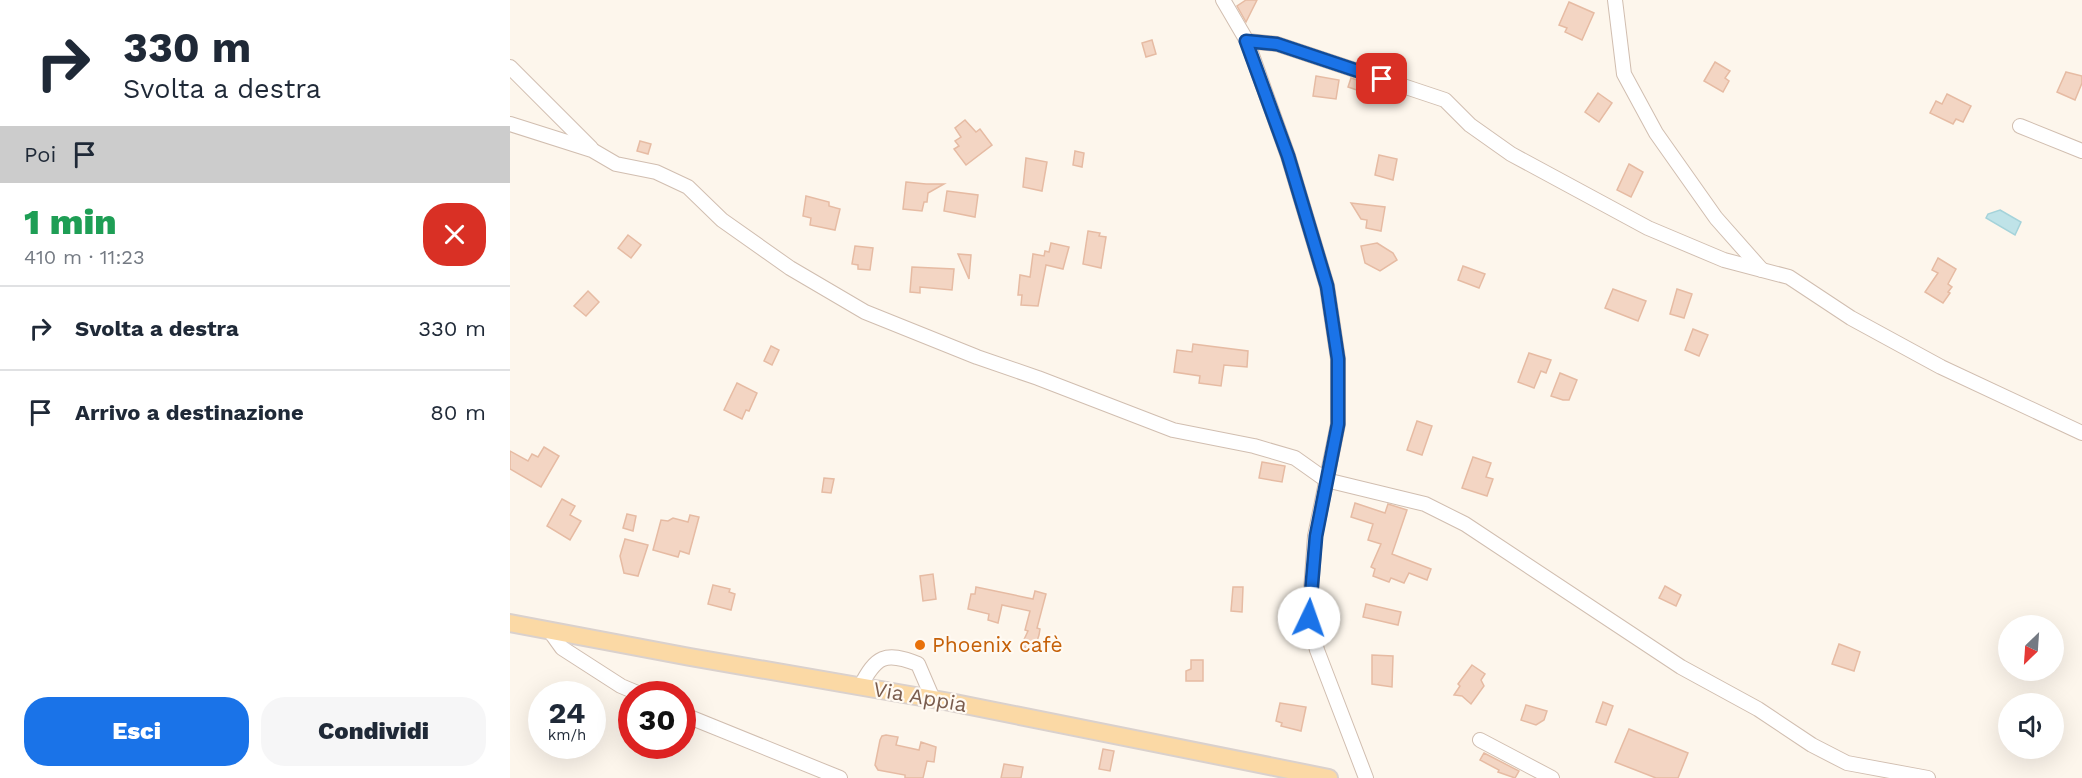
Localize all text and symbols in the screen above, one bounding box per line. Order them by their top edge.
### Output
text: 330 m [123,23,251,72]
icon: right [24,24,102,102]
pin [1356,53,1407,104]
icon: arrive [1365,62,1398,95]
text: Svolta a destra [123,73,321,105]
icon: arrive [68,138,101,171]
text: Poi [24,142,56,167]
text: 1 min [24,201,117,243]
button: close [423,203,486,266]
text: 410 m · 11:23 [24,245,145,269]
icon: right [24,312,57,345]
text: Svolta a destra [75,316,239,341]
text: 330 m [418,316,486,341]
icon: arrive [24,396,57,429]
text: Arrivo a destinazione [75,400,304,425]
text: 80 m [430,400,486,425]
position arrow [1277,586,1341,650]
north arrow [1998,615,2064,681]
map controls [1998,615,2064,759]
place label: Phoenix cafè [932,632,1063,657]
marker: Phoenix cafè [913,638,927,652]
street label: Via Appia [871,676,969,717]
speed limit sign: 30 [618,681,696,759]
button: sound [1998,693,2064,759]
text: 24 [549,695,585,730]
button: Esci [24,697,249,766]
button: Condividi [261,697,486,766]
text: km/h [548,726,586,744]

